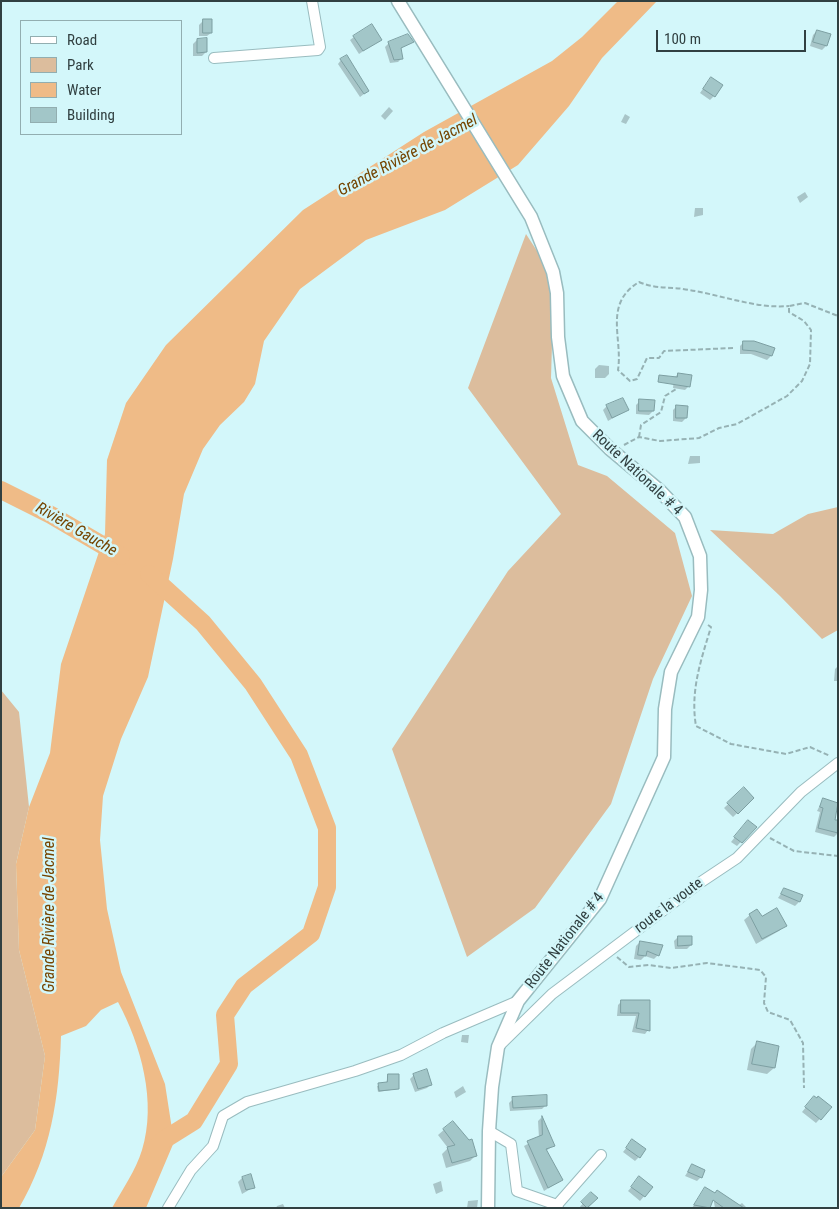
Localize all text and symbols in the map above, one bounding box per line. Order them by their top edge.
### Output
legend [20,20,182,135]
scale bar [659,20,809,52]
text: 100 m [664,30,701,48]
text: Road [67,31,97,49]
text: Park [67,56,94,74]
text: Water [67,81,101,99]
text: Building [67,106,115,124]
water label: Grande Rivière de Jacmel [335,111,481,201]
street label: Route Nationale # 4 [588,427,686,519]
water label: Rivière Gauche [32,499,120,561]
water label: Grande Rivière de Jacmel [40,837,60,993]
street label: route la voute [631,875,707,937]
street label: Route Nationale # 4 [522,889,608,993]

